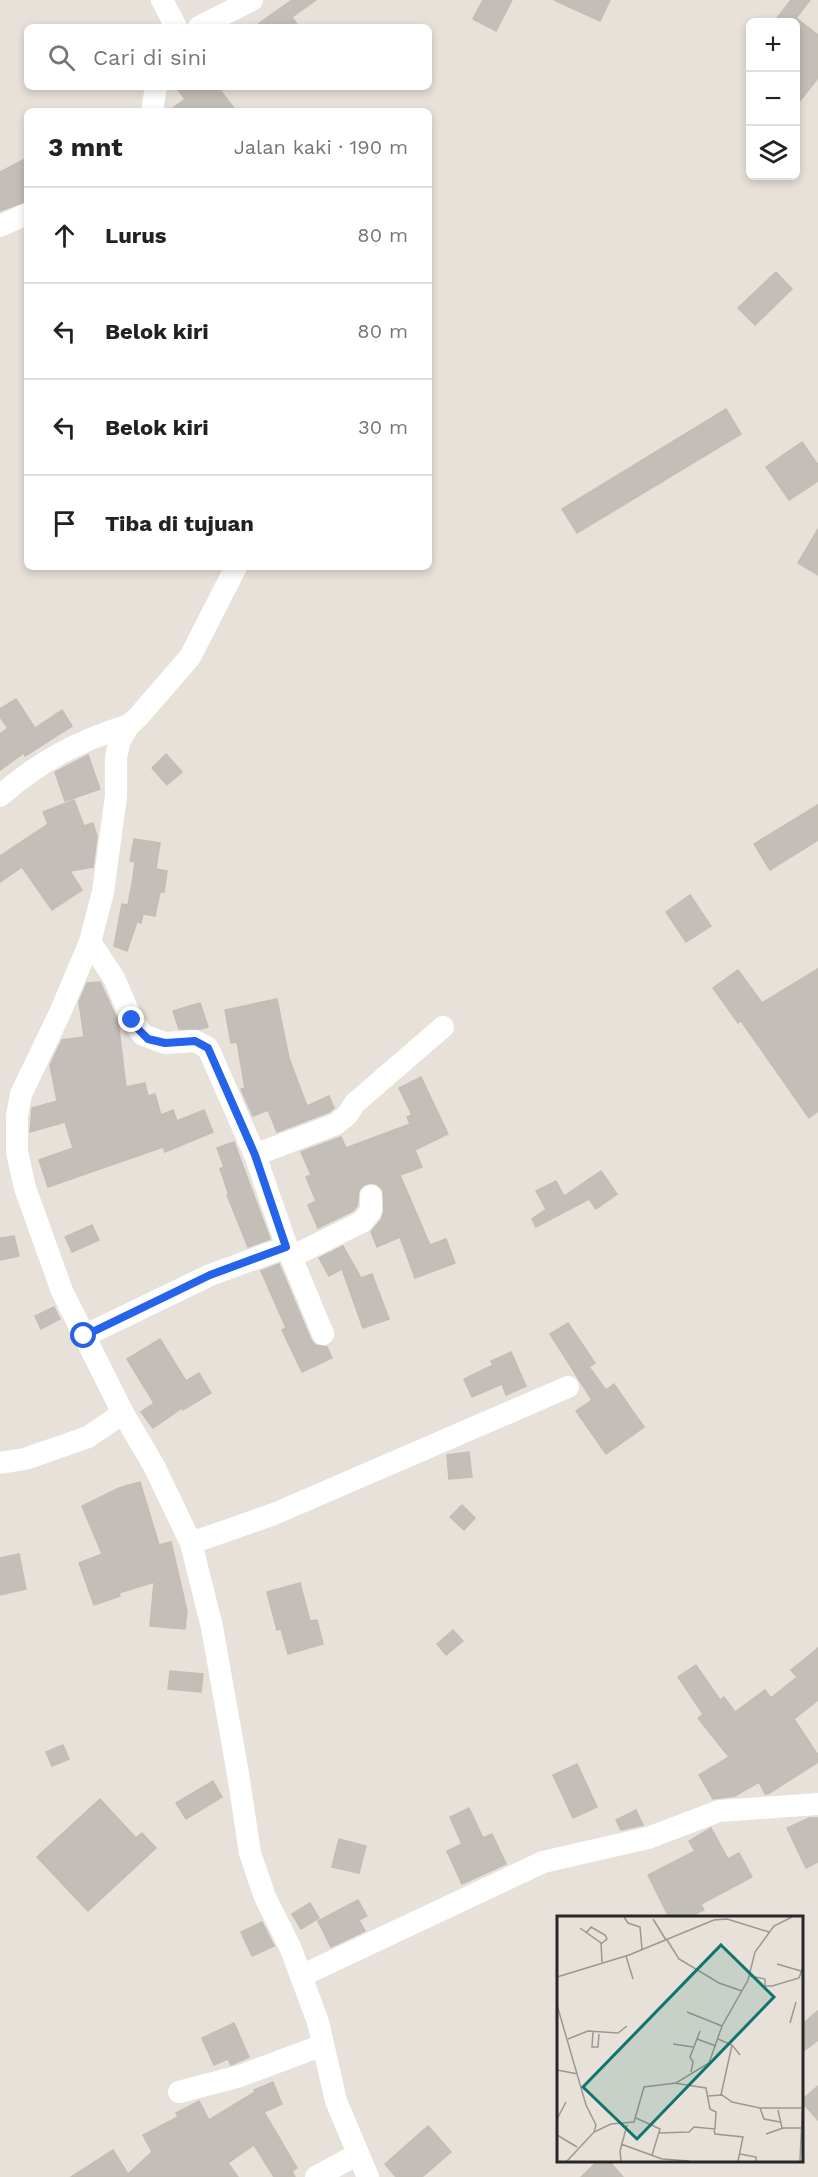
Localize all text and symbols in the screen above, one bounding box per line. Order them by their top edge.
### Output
map controls [746,18,800,180]
button: + [746,18,800,72]
search box [24,24,432,90]
icon: search [45,41,78,74]
text: Cari di sini [93,45,207,70]
button: − [746,72,800,126]
button: layers [746,126,800,180]
text: 3 mnt [48,132,123,162]
text: Jalan kaki · 190 m [234,135,408,159]
icon: ahead [48,219,81,252]
text: Lurus [105,223,167,248]
text: 80 m [357,223,408,247]
icon: left [48,315,81,348]
text: Belok kiri [105,319,209,344]
text: 80 m [357,319,408,343]
icon: left [48,411,81,444]
text: Belok kiri [105,415,209,440]
text: 30 m [358,415,408,439]
icon: arrive [48,507,81,540]
text: Tiba di tujuan [105,511,254,536]
route end [118,1006,144,1032]
route start [70,1322,96,1348]
inset map [557,1916,803,2162]

